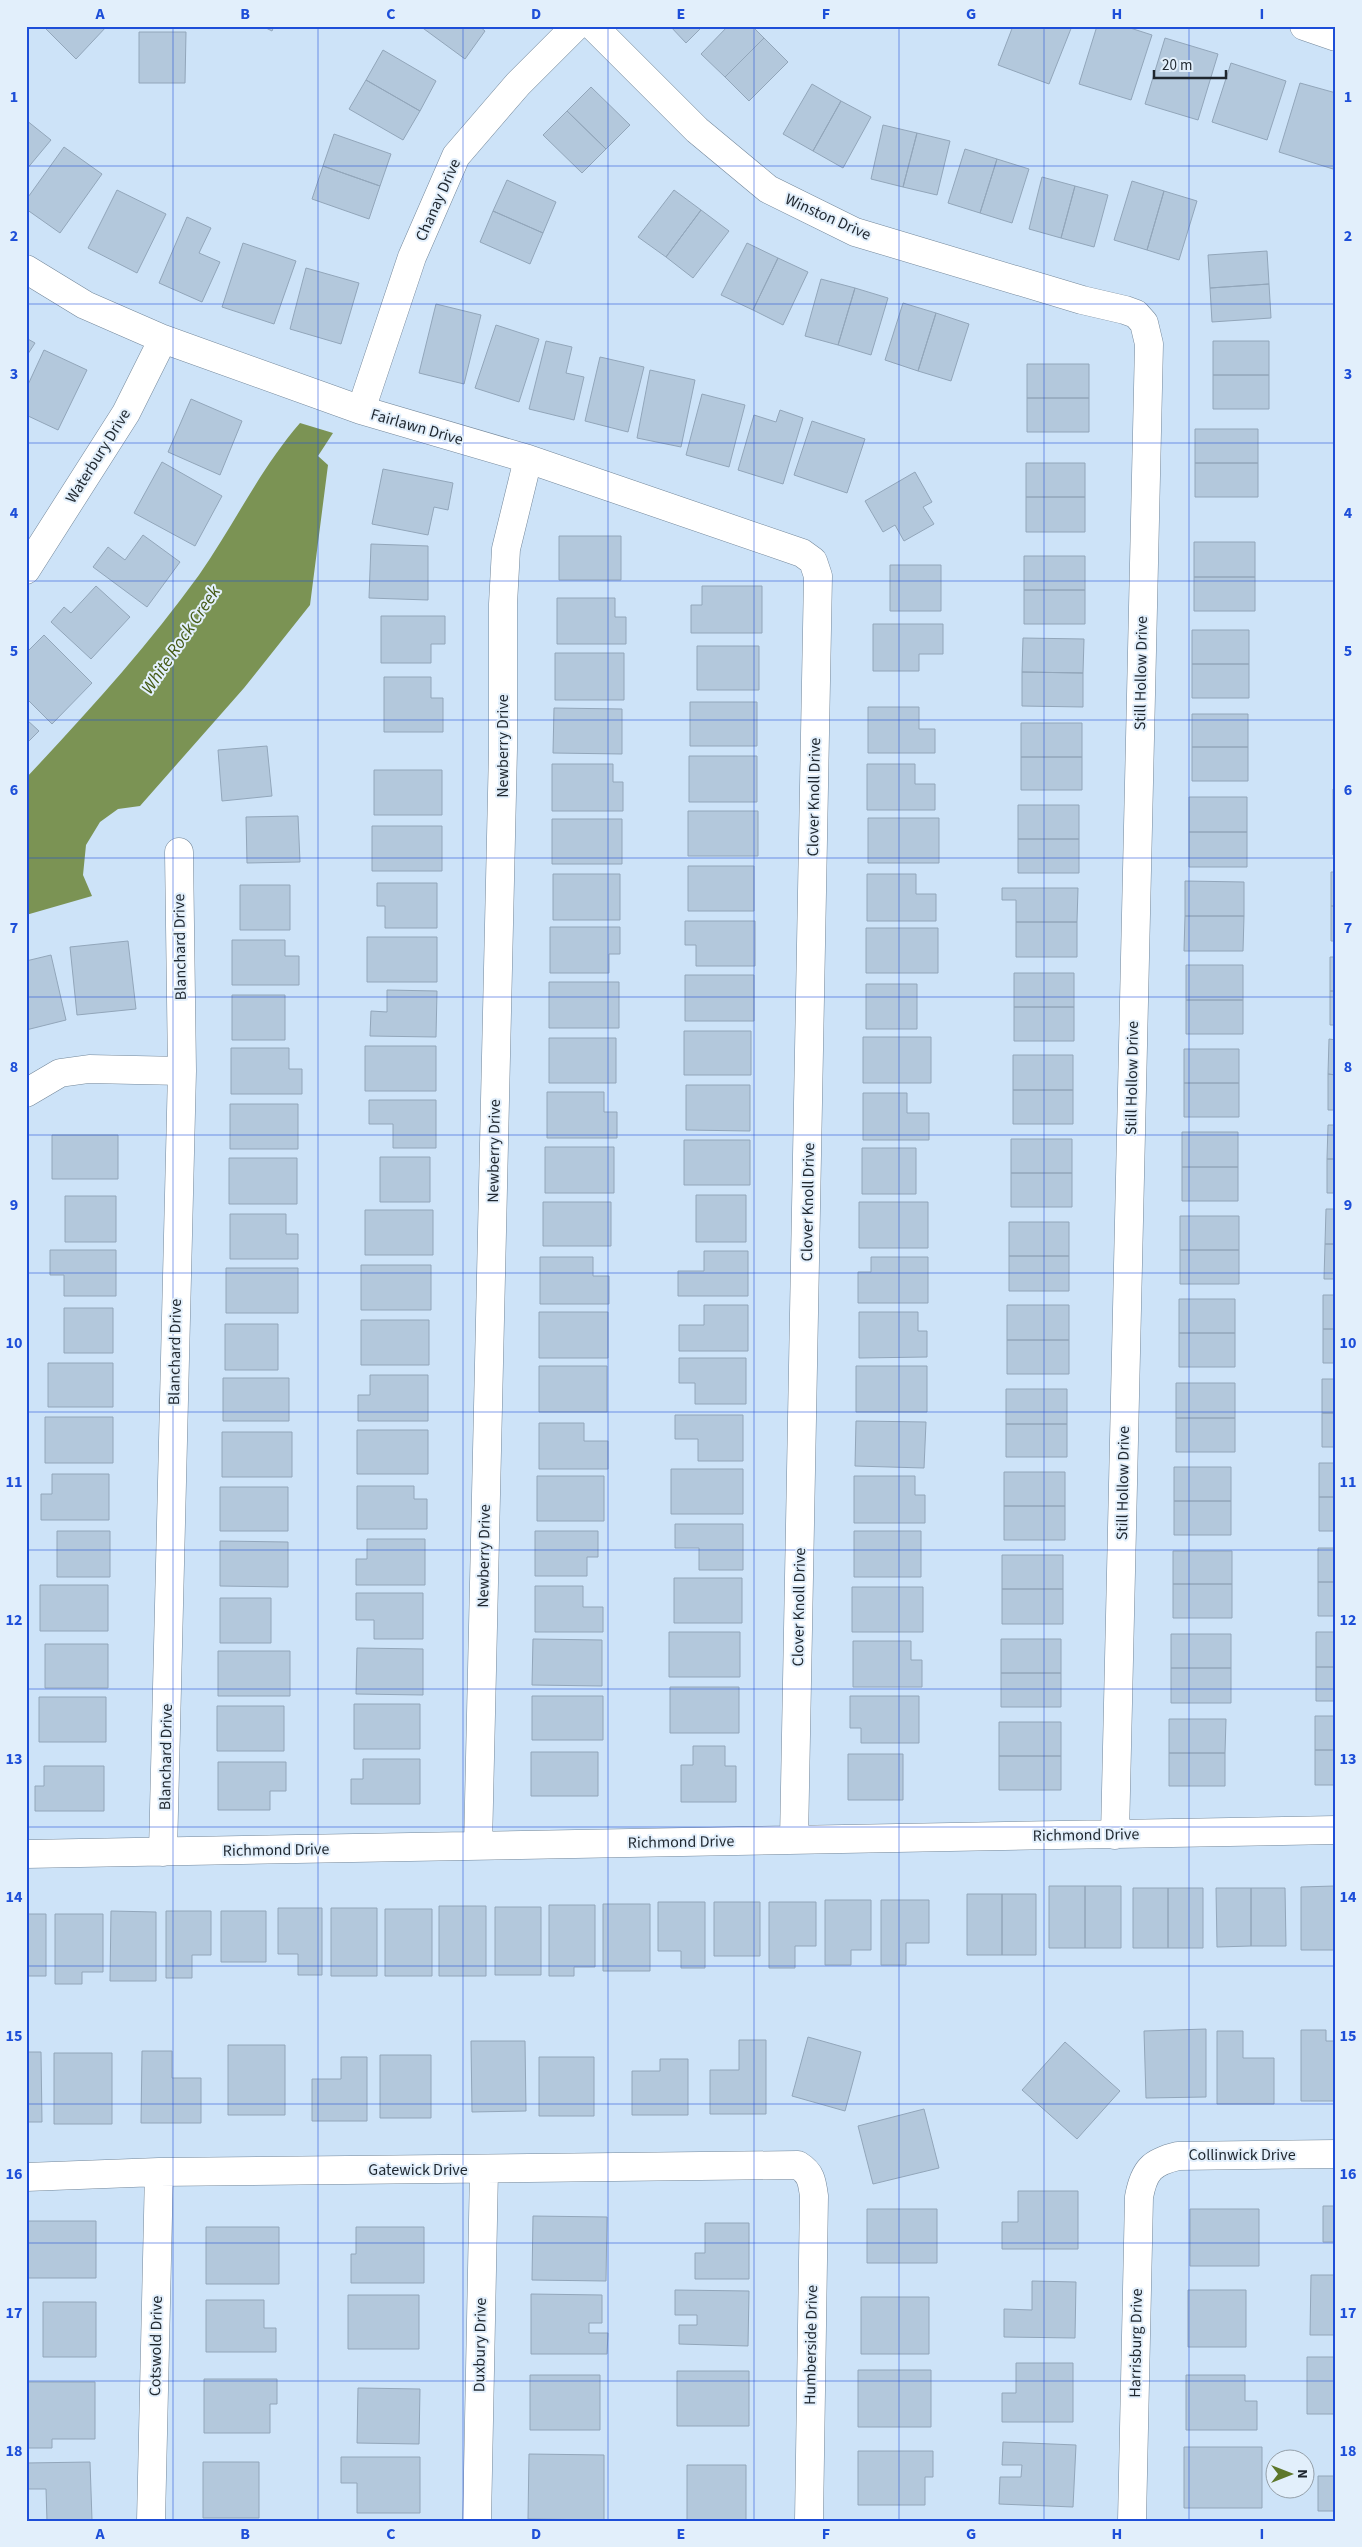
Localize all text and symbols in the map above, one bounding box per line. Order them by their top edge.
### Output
text: A [94,3,105,25]
text: B [240,3,250,25]
text: C [386,3,396,25]
text: D [531,3,541,25]
text: E [677,3,685,25]
text: F [822,3,830,25]
text: G [966,3,976,25]
text: H [1112,3,1122,25]
text: I [1260,3,1264,25]
scale bar [1154,48,1227,80]
text: 20 m [1162,55,1192,76]
text: 1 [10,86,18,108]
text: 1 [1344,86,1352,108]
street label: Chanay Drive [410,155,466,245]
street label: Winston Drive [781,188,875,246]
text: 2 [10,225,18,247]
text: 2 [1344,225,1352,247]
text: 3 [10,363,18,385]
text: 3 [1344,363,1352,385]
street label: Fairlawn Drive [368,403,466,451]
street label: Waterbury Drive [60,404,136,507]
text: 4 [10,502,19,524]
text: 4 [1344,502,1353,524]
water label: White Rock Creek [135,580,227,699]
street label: Still Hollow Drive [1129,616,1153,730]
text: 5 [10,640,18,662]
text: 5 [1344,640,1352,662]
street label: Newberry Drive [492,694,514,798]
street label: Clover Knoll Drive [802,737,826,857]
text: 6 [10,779,18,801]
text: 6 [1344,779,1352,801]
street label: Blanchard Drive [168,894,192,1000]
text: 7 [10,917,18,939]
text: 7 [1344,917,1352,939]
street label: Still Hollow Drive [1120,1021,1144,1135]
text: 8 [10,1056,18,1078]
text: 8 [1344,1056,1352,1078]
street label: Newberry Drive [482,1099,506,1203]
street label: Clover Knoll Drive [796,1142,820,1262]
text: 9 [10,1194,18,1216]
text: 9 [1344,1194,1352,1216]
street label: Blanchard Drive [163,1299,187,1405]
text: 10 [6,1332,22,1354]
text: 10 [1340,1332,1356,1354]
street label: Still Hollow Drive [1111,1426,1135,1540]
text: 11 [6,1471,22,1493]
text: 11 [1340,1471,1356,1493]
street label: Newberry Drive [472,1504,496,1608]
street label: Clover Knoll Drive [787,1547,811,1667]
text: 12 [6,1609,22,1631]
text: 12 [1340,1609,1356,1631]
street label: Blanchard Drive [154,1704,178,1810]
text: 13 [6,1748,22,1770]
text: 13 [1340,1748,1356,1770]
street label: Richmond Drive [1033,1823,1139,1847]
street label: Richmond Drive [628,1830,734,1854]
street label: Richmond Drive [223,1838,329,1862]
text: 14 [6,1886,23,1908]
text: 14 [1340,1886,1357,1908]
text: 15 [6,2025,22,2047]
text: 15 [1340,2025,1356,2047]
street label: Collinwick Drive [1188,2144,1296,2166]
street label: Gatewick Drive [368,2159,468,2181]
text: 16 [6,2163,22,2185]
text: 16 [1340,2163,1356,2185]
street label: Humberside Drive [799,2285,823,2405]
street label: Harrisburg Drive [1124,2288,1148,2398]
street label: Cotswold Drive [144,2296,168,2396]
street label: Duxbury Drive [468,2297,492,2392]
text: 17 [6,2302,22,2324]
text: 17 [1340,2302,1356,2324]
text: 18 [6,2440,22,2462]
text: 18 [1340,2440,1356,2462]
north arrow [1264,2450,1314,2500]
text: N [1292,2469,1312,2479]
text: A [94,2523,105,2545]
text: B [240,2523,250,2545]
text: C [386,2523,396,2545]
text: D [531,2523,541,2545]
text: E [677,2523,685,2545]
text: F [822,2523,830,2545]
text: G [966,2523,976,2545]
text: H [1112,2523,1122,2545]
text: I [1260,2523,1264,2545]

